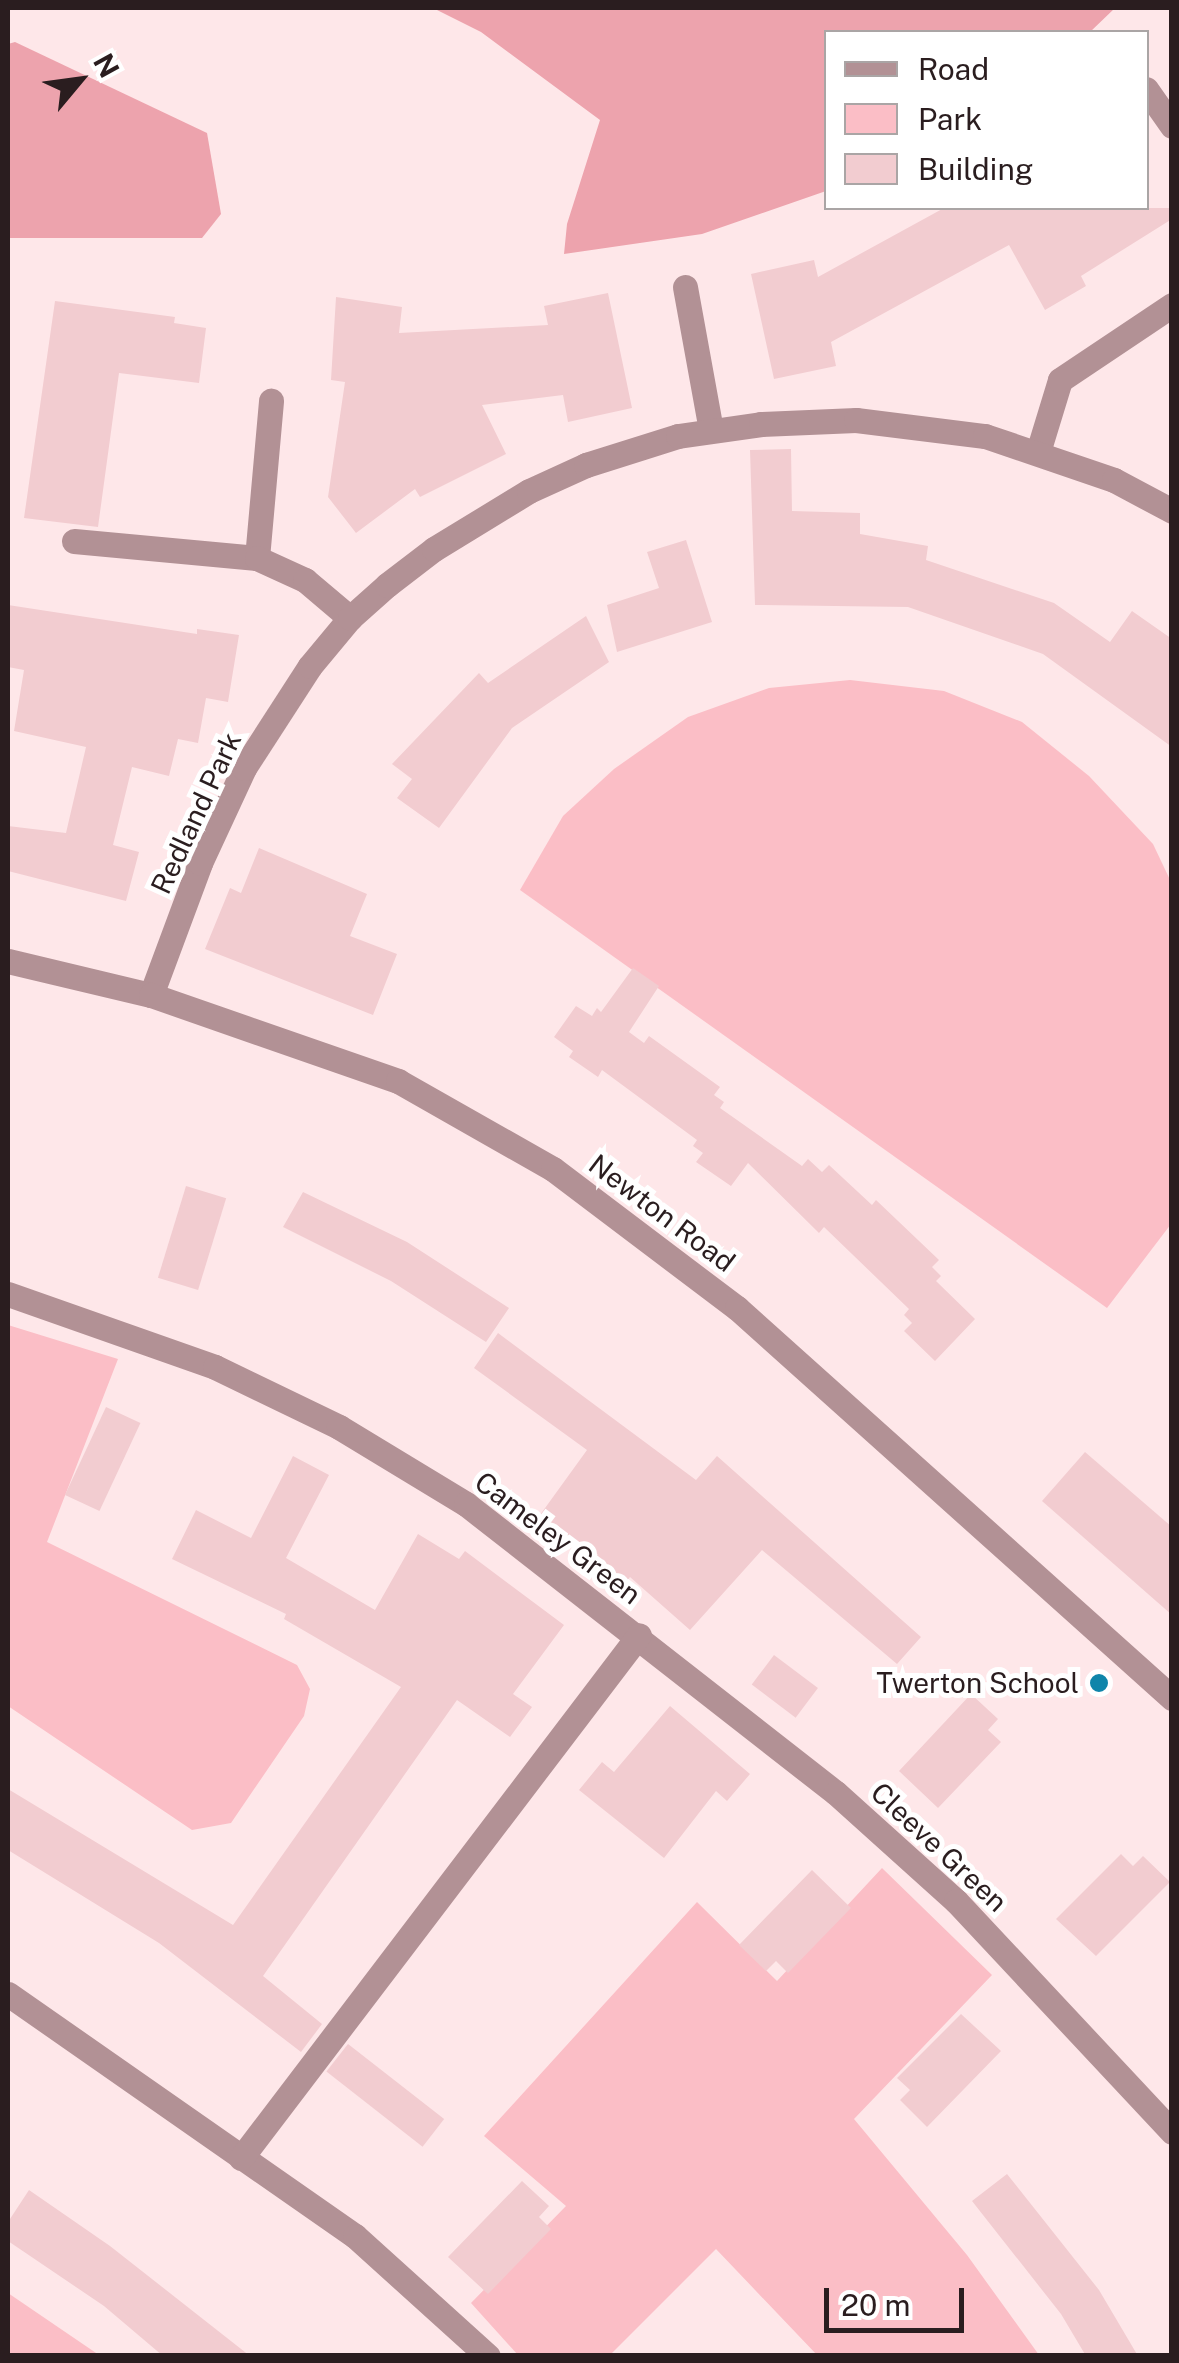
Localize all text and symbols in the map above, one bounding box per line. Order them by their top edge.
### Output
north arrow [30,30,130,130]
legend [824,30,1149,210]
text: N [87,48,126,83]
text: Road [918,51,989,87]
text: Park [918,101,982,137]
text: Building [918,151,1033,187]
street label: Redland Park [144,727,248,899]
street label: Newton Road [582,1147,742,1279]
street label: Cameley Green [468,1465,648,1611]
place label: Twerton School [876,1666,1079,1700]
marker: Twerton School [1088,1672,1110,1694]
street label: Cleeve Green [864,1775,1014,1919]
scale bar [829,2268,969,2330]
text: 20 m [841,2287,910,2323]

